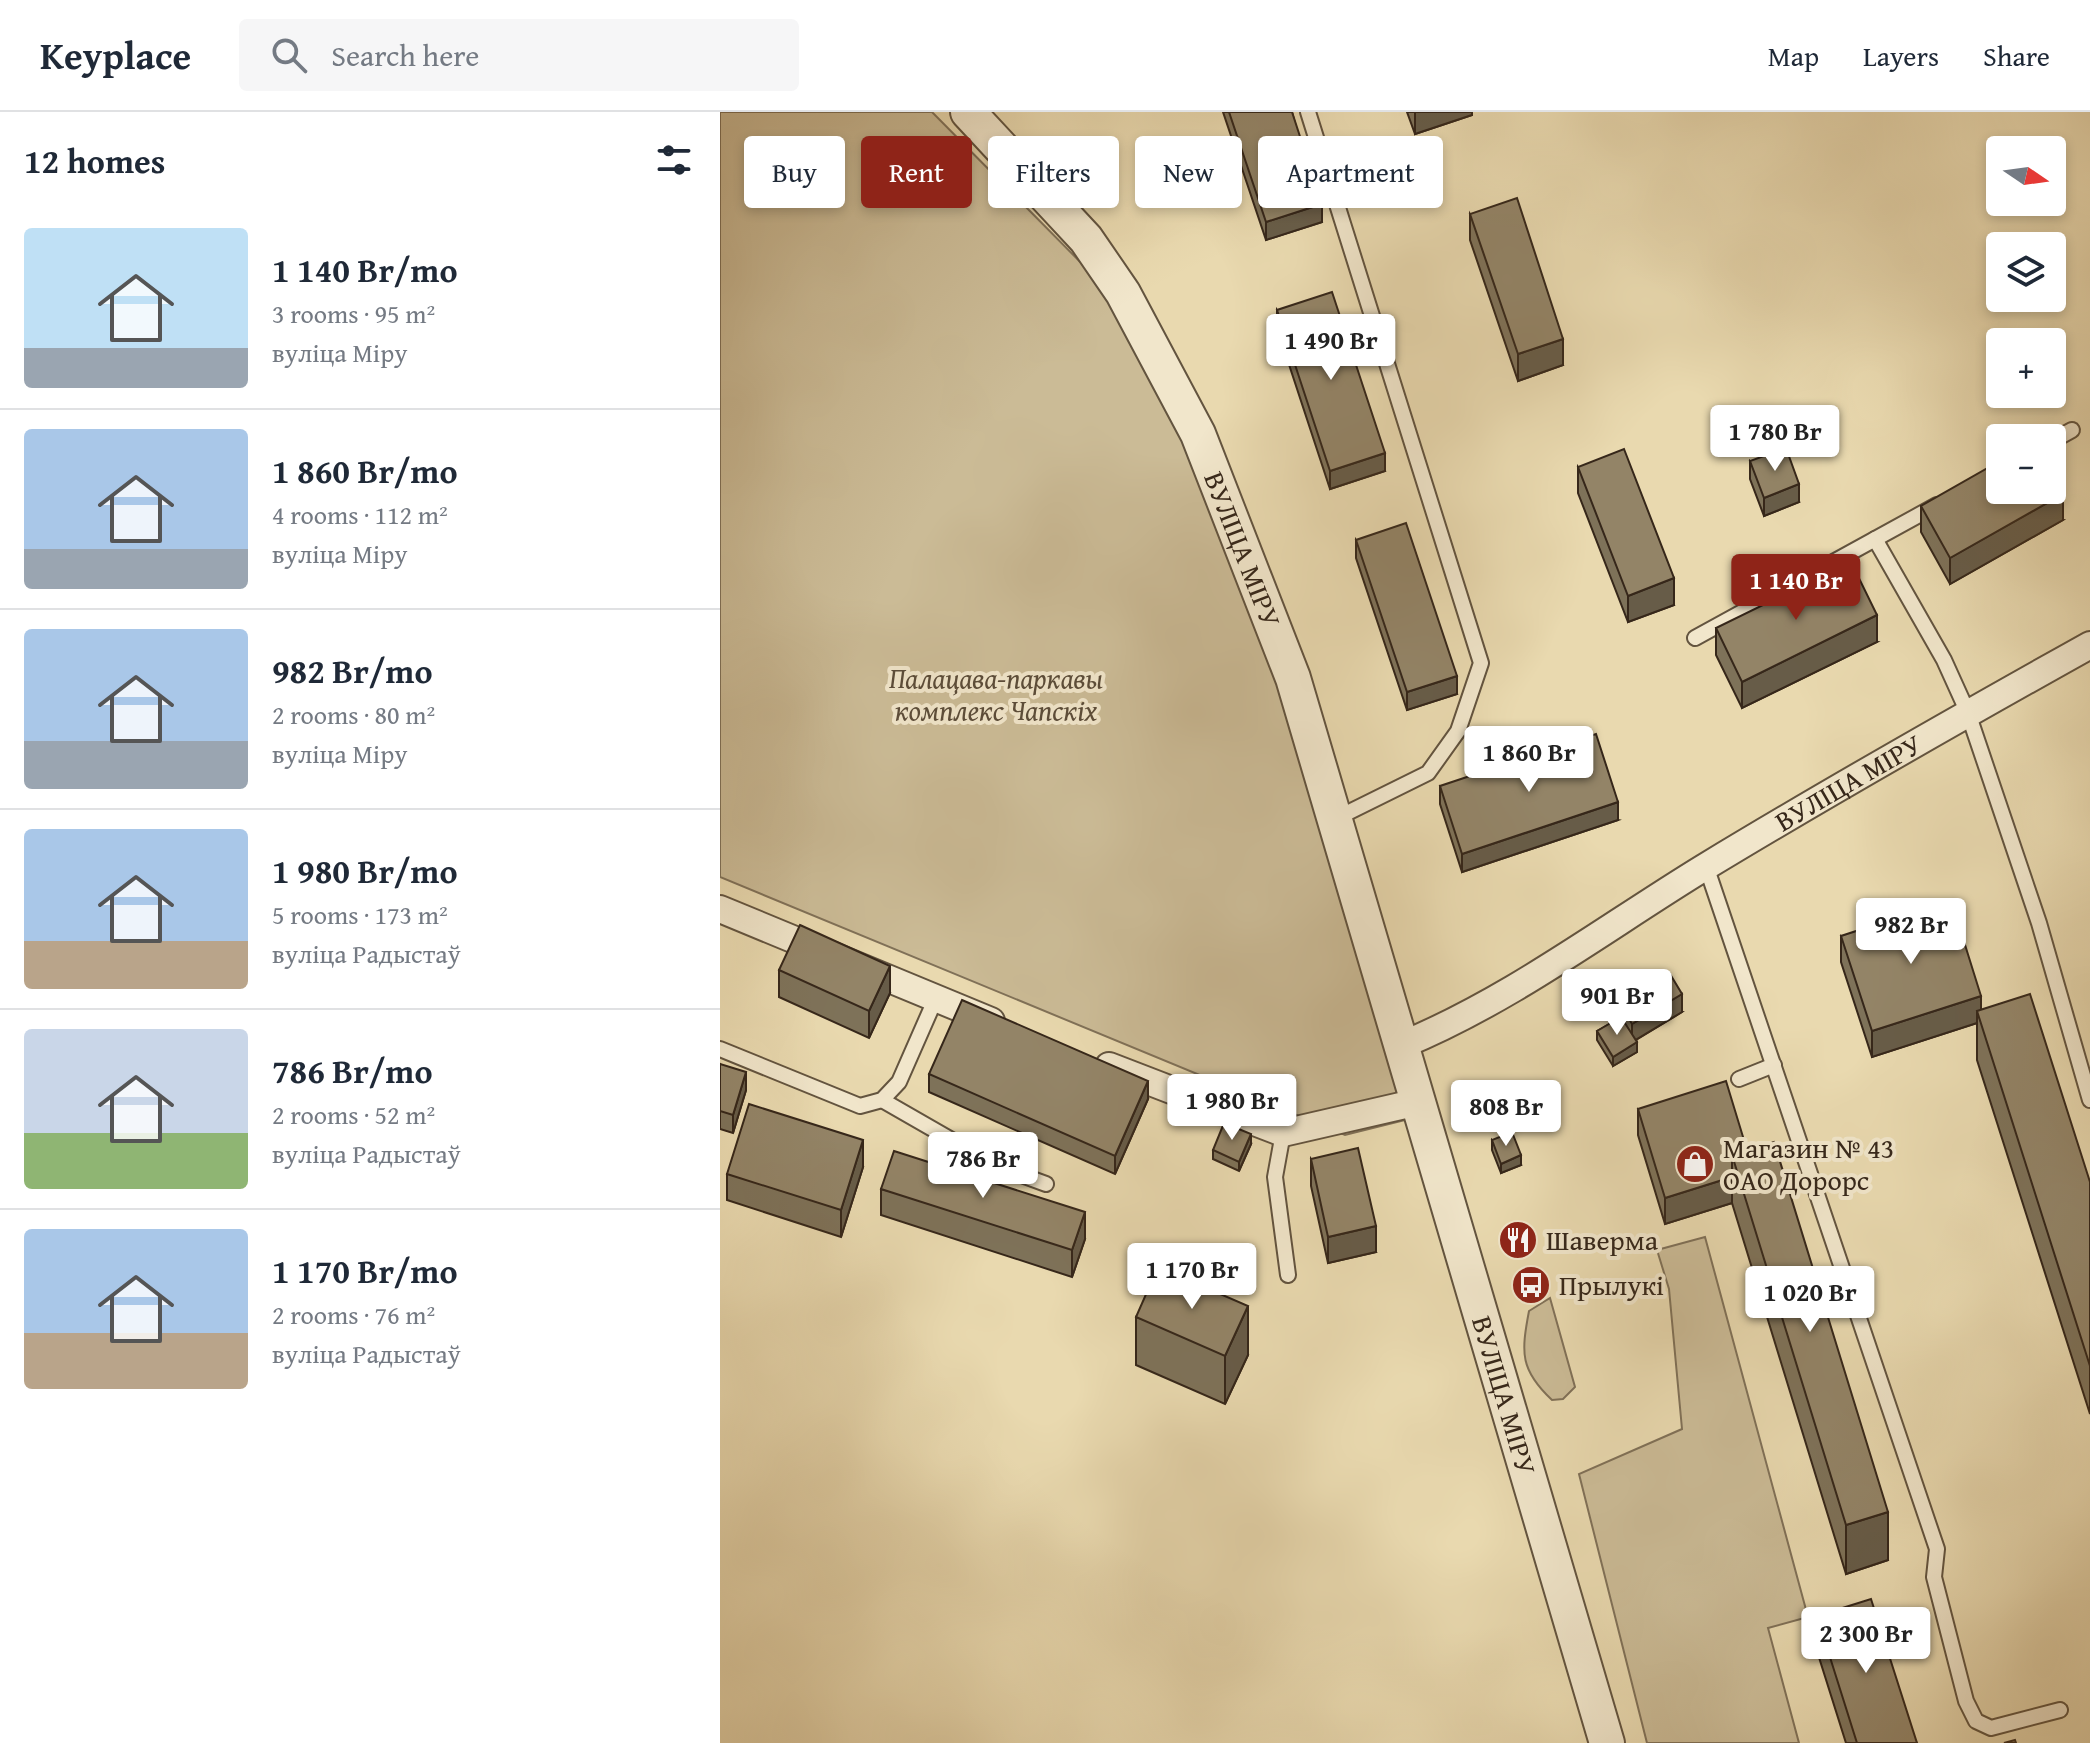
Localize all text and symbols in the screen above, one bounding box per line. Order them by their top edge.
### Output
search box [239,19,799,91]
text: Keyplace [40,27,191,83]
icon: search [267,33,311,77]
text: Search here [331,33,479,77]
text: Map [1768,35,1819,76]
text: Layers [1863,35,1939,76]
text: Share [1983,35,2050,76]
text: 12 homes [24,136,165,185]
chip: Buy [744,136,845,208]
chip: Rent [861,136,972,208]
chip: Filters [988,136,1119,208]
chip: New [1135,136,1242,208]
chip: Apartment [1258,136,1443,208]
north arrow [1986,136,2066,216]
map controls [1986,136,2066,504]
icon: filters [652,138,696,182]
button: layers [1986,232,2066,312]
text: 1 140 Br/mo [272,245,458,294]
icon: home [88,260,184,356]
text: 3 rooms · 95 m² [272,294,435,333]
pin: 1 490 Br [1248,314,1414,382]
text: 1 490 Br [1284,320,1378,359]
button: + [1986,328,2066,408]
text: вуліца Міру [272,333,407,372]
pin: 1 780 Br [1692,405,1858,473]
text: 1 780 Br [1728,411,1822,450]
button: − [1986,424,2066,504]
text: 1 860 Br/mo [272,446,458,495]
icon: home [88,461,184,557]
street label: ВУЛІЦА МІРУ [1195,465,1292,633]
text: 4 rooms · 112 m² [272,495,448,534]
text: вуліца Міру [272,534,407,573]
pin: 1 140 Br [1713,554,1879,622]
text: 1 140 Br [1749,560,1843,599]
text: 982 Br/mo [272,646,432,695]
park label: Палацава-паркавы комплекс Чапскіх [889,657,1103,730]
icon: home [88,661,184,757]
text: 2 rooms · 80 m² [272,695,435,734]
street label: ВУЛІЦА МІРУ [1767,723,1929,841]
pin: 1 860 Br [1446,726,1612,794]
text: 1 860 Br [1482,732,1576,771]
text: вуліца Міру [272,734,407,773]
text: 1 980 Br/mo [272,846,458,895]
icon: home [88,861,184,957]
text: 5 rooms · 173 m² [272,895,448,934]
pin: 982 Br [1846,898,1976,966]
text: 982 Br [1874,904,1948,943]
text: вуліца Радыстаў [272,934,461,973]
pin: 901 Br [1552,969,1682,1037]
text: 901 Br [1580,975,1654,1014]
text: 786 Br/mo [272,1046,432,1095]
icon: home [88,1061,184,1157]
pin: 1 980 Br [1149,1074,1315,1142]
text: 1 980 Br [1185,1080,1279,1119]
pin: 808 Br [1441,1080,1571,1148]
text: 808 Br [1469,1086,1543,1125]
text: 2 rooms · 52 m² [272,1095,435,1134]
place label: Магазин № 43 ОАО Дорорс [1723,1127,1894,1200]
pin: 786 Br [918,1132,1048,1200]
text: вуліца Радыстаў [272,1134,461,1173]
text: 786 Br [946,1138,1020,1177]
shop icon: Магазин № 43 ОАО Дорорс [1674,1143,1716,1185]
restaurant icon: Шаверма [1497,1219,1539,1261]
place label: Шаверма [1546,1219,1659,1260]
pin: 1 170 Br [1109,1243,1275,1311]
text: 1 170 Br/mo [272,1246,458,1295]
text: 1 170 Br [1145,1249,1239,1288]
icon: home [88,1261,184,1357]
bus stop icon: Прылукі [1510,1264,1552,1306]
place label: Прылукі [1559,1264,1664,1305]
pin: 1 020 Br [1727,1266,1893,1334]
text: 1 020 Br [1763,1272,1857,1311]
text: 2 rooms · 76 m² [272,1295,435,1334]
street label: ВУЛІЦА МІРУ [1462,1311,1548,1480]
text: вуліца Радыстаў [272,1334,461,1373]
pin: 2 300 Br [1783,1607,1949,1675]
text: 2 300 Br [1819,1613,1913,1652]

